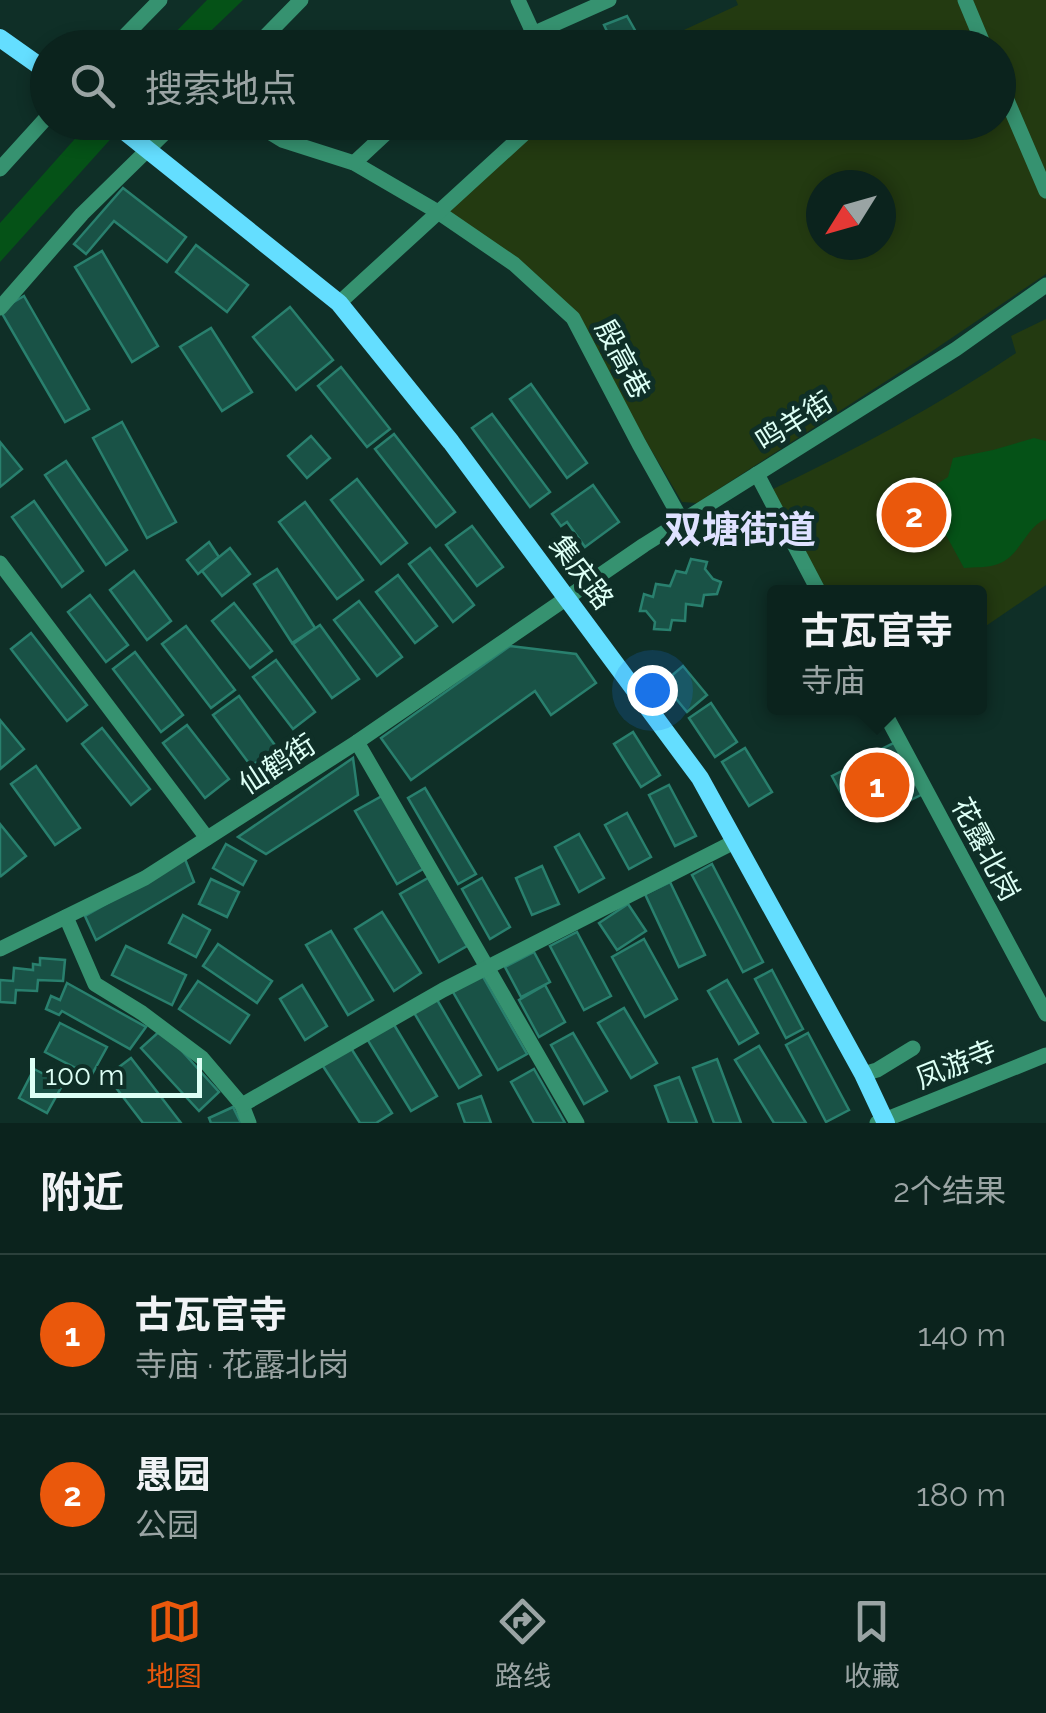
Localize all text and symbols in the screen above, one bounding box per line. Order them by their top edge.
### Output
search box [30,30,1016,140]
icon: search [65,58,120,113]
text: 搜索地点 [145,66,297,111]
north arrow [806,170,896,260]
street label: 殷高巷 [588,314,657,404]
street label: 鸣羊街 [750,385,839,458]
pin: 2 [882,478,946,552]
district label: 双塘街道 [664,507,816,552]
street label: 集庆路 [543,529,620,616]
popup [767,585,987,715]
text: 古瓦官寺 [801,608,953,653]
text: 寺庙 [801,662,865,699]
your location [627,665,678,716]
street label: 仙鹤街 [233,728,321,801]
pin: 1 [844,748,910,822]
street label: 花露北岗 [945,792,1026,906]
street label: 凤游寺 [911,1033,1001,1095]
scale bar [30,1053,202,1098]
text: 100 m [45,1059,124,1092]
text: 附近 [40,1168,124,1217]
text: 2个结果 [893,1172,1006,1209]
text: 古瓦官寺 [135,1292,287,1337]
text: 1 [65,1316,80,1353]
text: 140 m [918,1316,1006,1353]
text: 寺庙 · 花露北岗 [135,1346,349,1383]
text: 愚园 [135,1452,211,1497]
text: 2 [63,1476,82,1513]
text: 180 m [916,1476,1006,1513]
text: 公园 [135,1506,199,1543]
tab: 地图 [146,1594,202,1694]
tab: 路线 [495,1594,551,1694]
tab: 收藏 [844,1594,900,1694]

